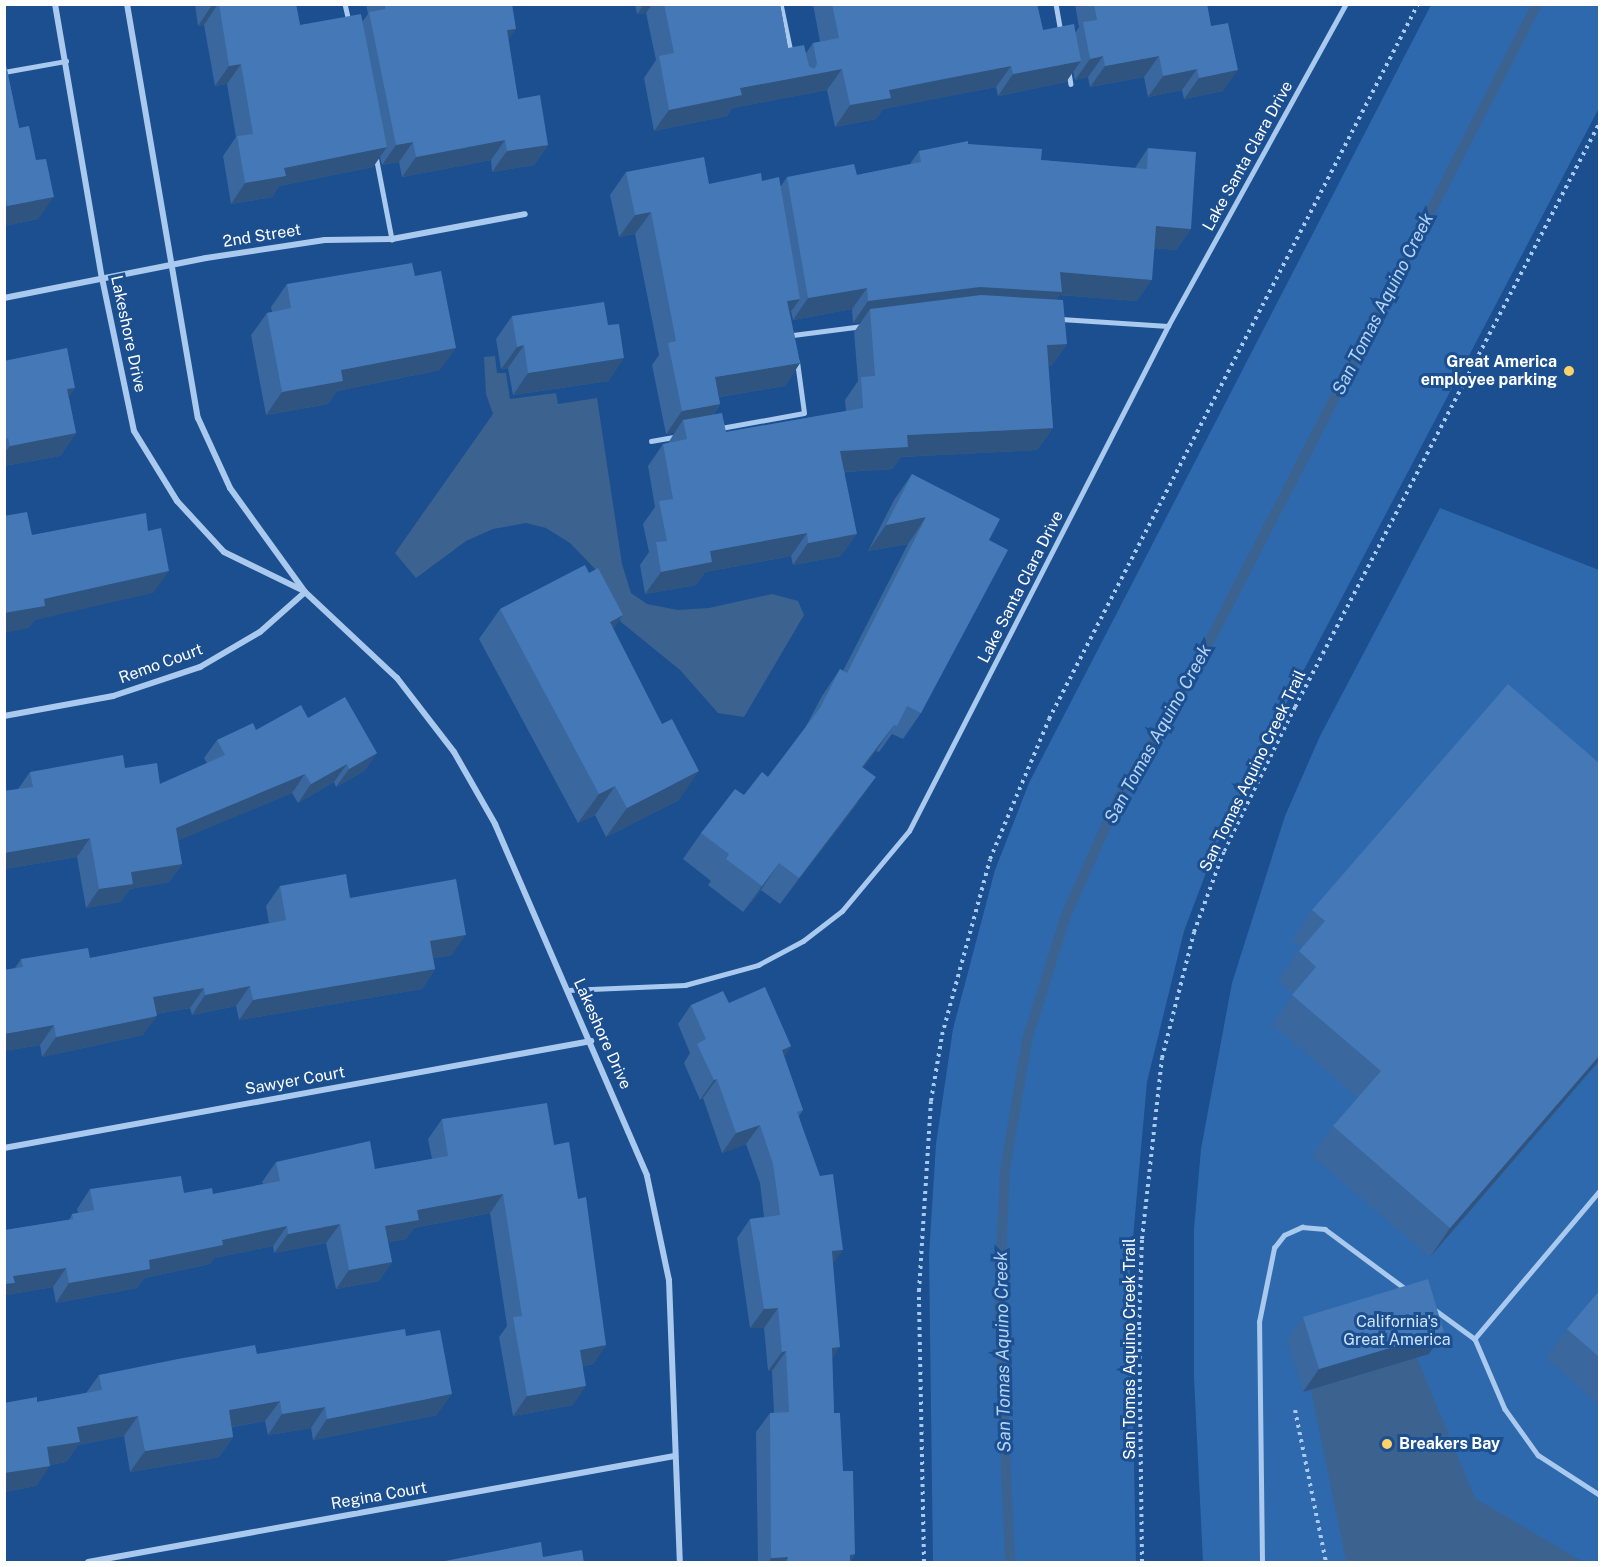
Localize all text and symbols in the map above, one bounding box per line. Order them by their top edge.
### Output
street label: Lake Santa Clara Drive [1199,78,1297,234]
water label: San Tomas Aquino Creek [1328,209,1438,399]
street label: 2nd Street [222,220,302,252]
street label: Lakeshore Drive [106,274,150,394]
place label: Great America employee parking [1421,352,1557,390]
marker: Great America employee parking [1562,364,1576,378]
street label: Lake Santa Clara Drive [974,508,1068,666]
street label: Remo Court [116,640,206,688]
water label: San Tomas Aquino Creek [1100,641,1216,827]
street label: San Tomas Aquino Creek Trail [1196,667,1310,875]
street label: Lakeshore Drive [569,976,635,1092]
street label: Sawyer Court [244,1063,346,1099]
street label: San Tomas Aquino Creek Trail [1120,1238,1140,1460]
water label: San Tomas Aquino Creek [990,1251,1016,1453]
park label: California's Great America [1343,1312,1451,1350]
place label: Breakers Bay [1399,1434,1500,1454]
marker: Breakers Bay [1380,1437,1394,1451]
street label: Regina Court [329,1478,429,1514]

